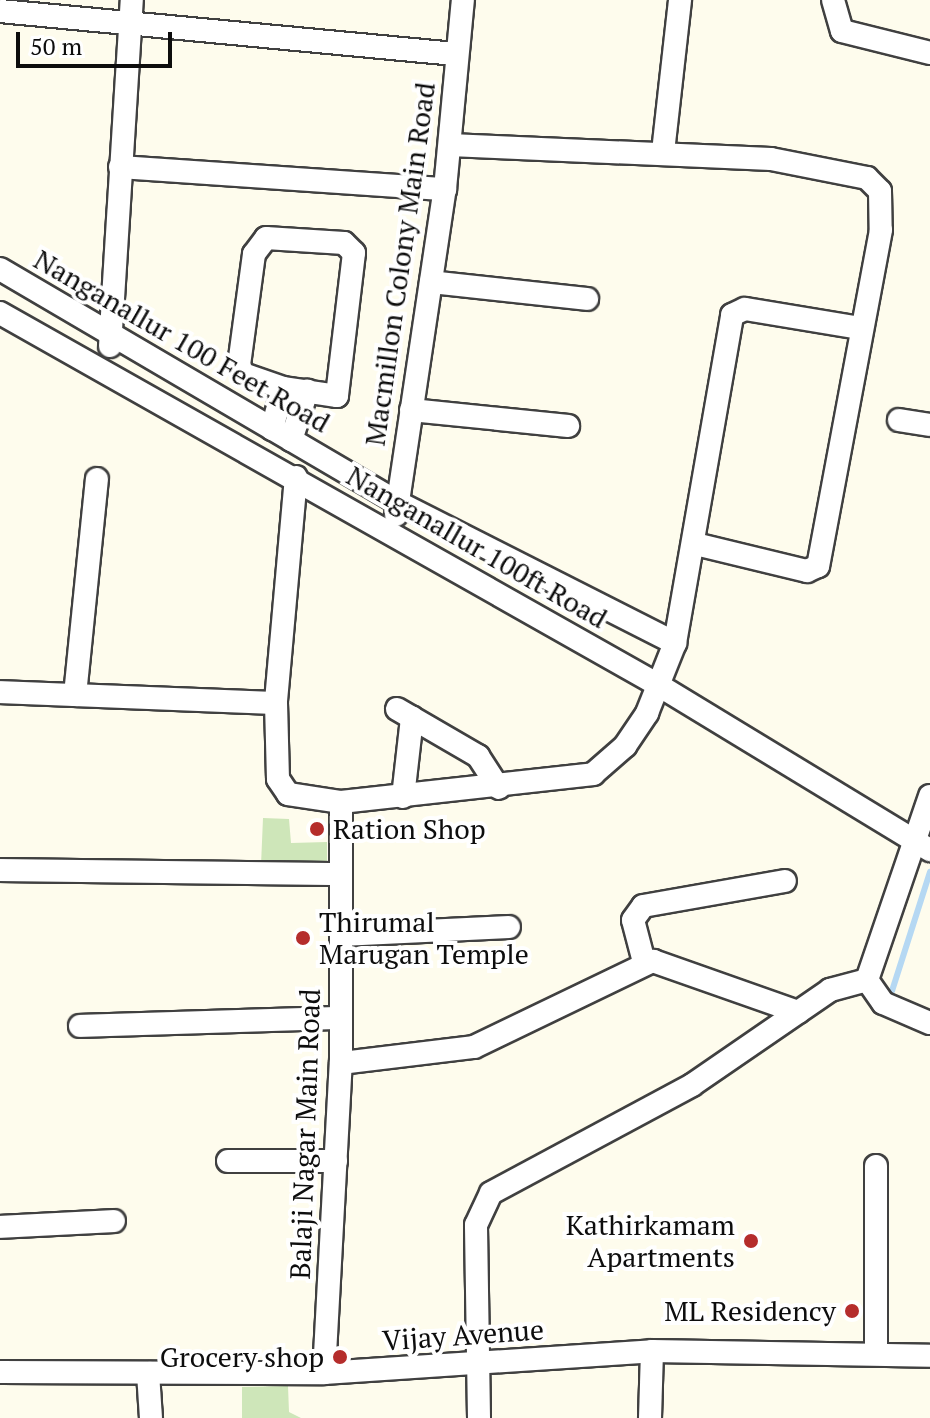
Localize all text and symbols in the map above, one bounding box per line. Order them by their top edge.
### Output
scale bar [20,16,176,66]
text: 50 m [30,30,82,62]
street label: Macmillon Colony Main Road [358,80,442,448]
street label: Nanganallur 100 Feet Road [28,242,336,440]
street label: Nanganallur 100ft Road [341,459,613,635]
place label: Ration Shop [333,812,485,846]
marker: Ration Shop [308,820,326,838]
place label: Thirumal Marugan Temple [319,905,529,971]
marker: Thirumal Marugan Temple [294,929,312,947]
street label: Balaji Nagar Main Road [283,988,327,1280]
place label: Kathirkamam Apartments [566,1208,735,1274]
marker: Kathirkamam Apartments [742,1232,760,1250]
place label: ML Residency [664,1294,836,1328]
marker: ML Residency [843,1302,861,1320]
street label: Vijay Avenue [381,1313,545,1357]
place label: Grocery shop [160,1340,324,1374]
marker: Grocery shop [331,1348,349,1366]

